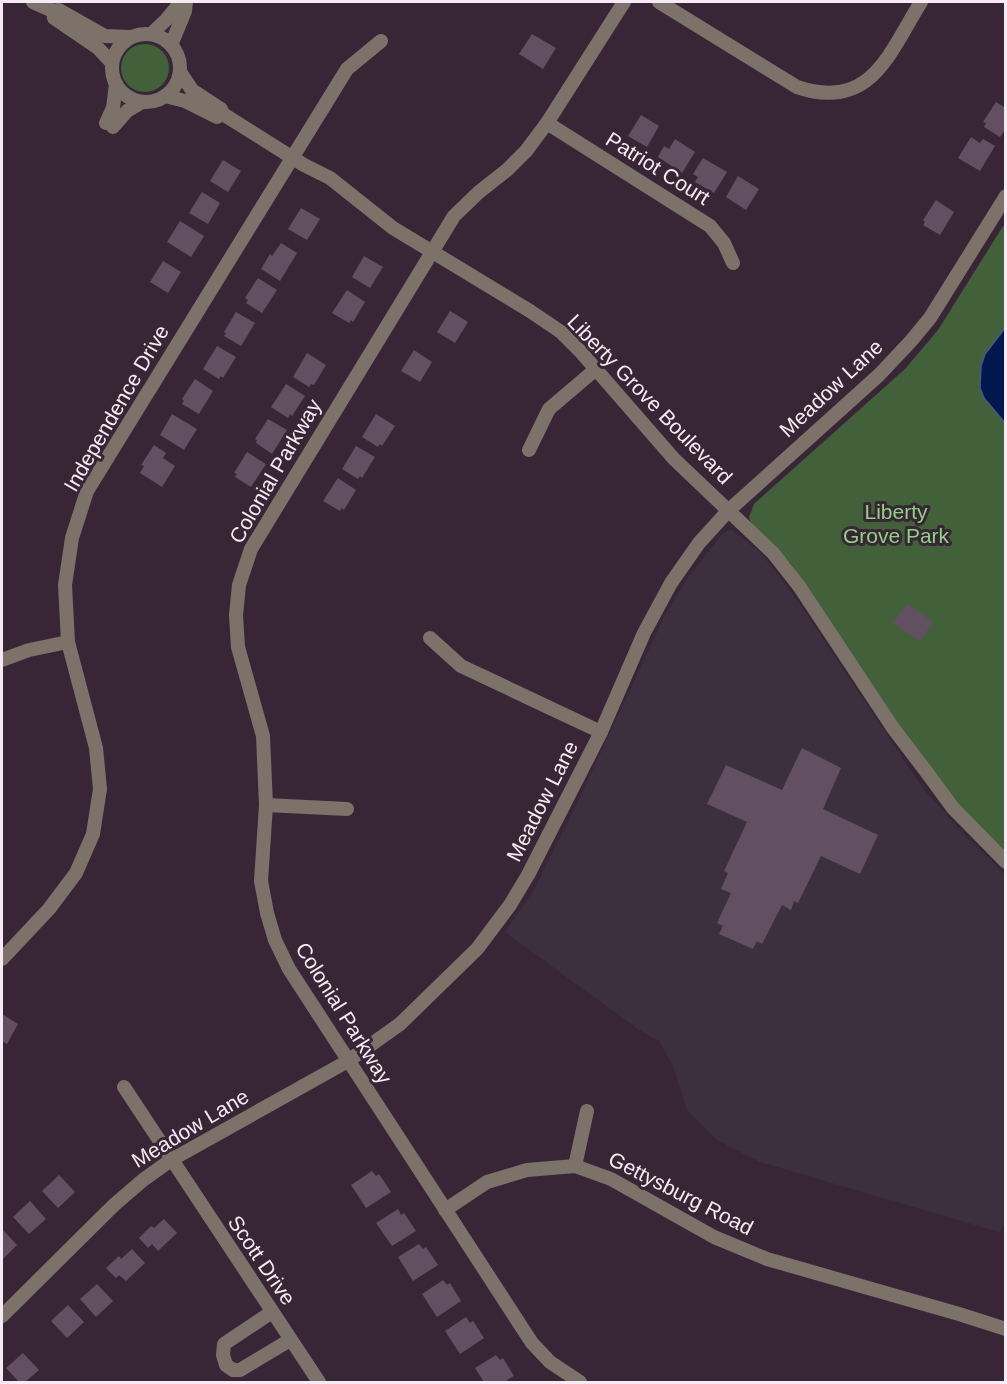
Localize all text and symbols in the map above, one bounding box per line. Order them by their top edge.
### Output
street label: Patriot Court [602,127,714,209]
street label: Liberty Grove Boulevard [563,310,737,488]
street label: Independence Drive [59,321,173,495]
street label: Meadow Lane [775,335,887,441]
street label: Colonial Parkway [224,395,326,547]
park label: Liberty Grove Park [843,500,950,547]
street label: Meadow Lane [502,737,582,865]
street label: Colonial Parkway [291,938,397,1088]
street label: Meadow Lane [128,1084,252,1172]
street label: Gettysburg Road [605,1147,757,1239]
street label: Scott Drive [224,1211,300,1309]

